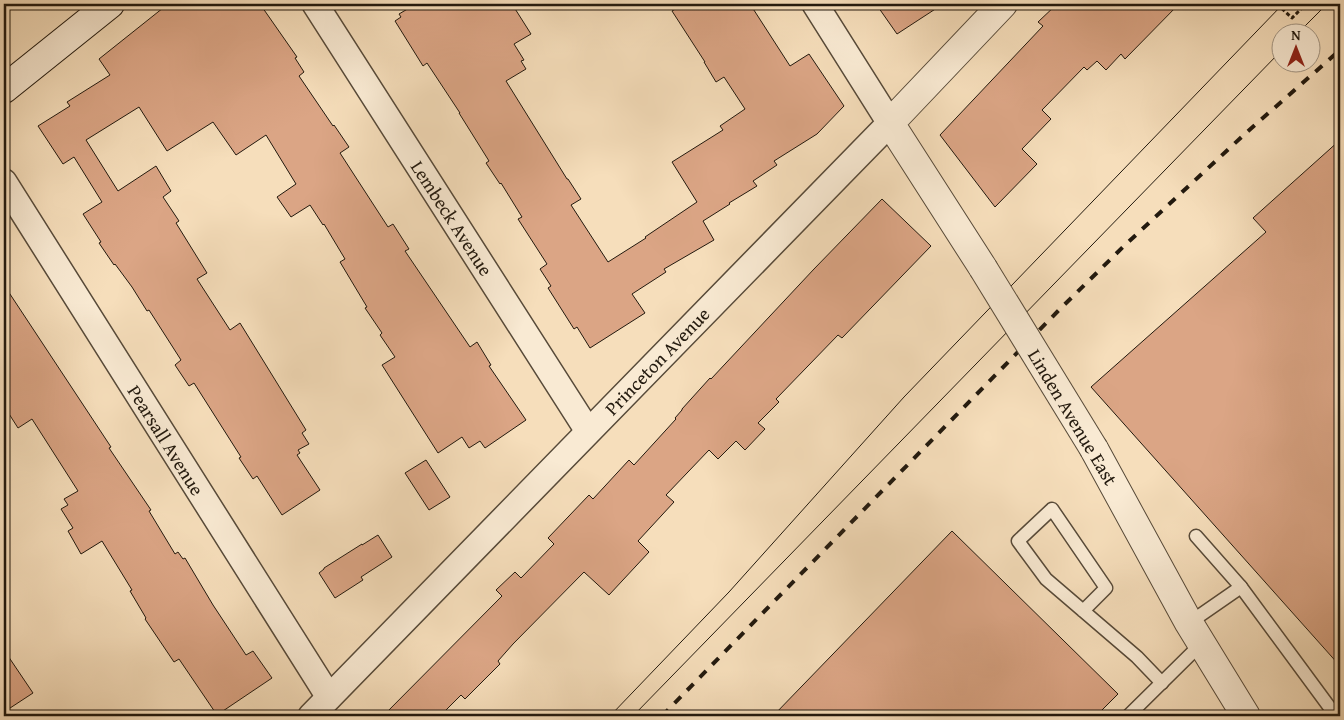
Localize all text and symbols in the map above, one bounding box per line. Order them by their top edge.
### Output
north arrow [1272,22,1322,72]
text: N [1291,25,1301,45]
street label: Lembeck Avenue [404,155,500,281]
street label: Princeton Avenue [598,300,716,421]
street label: Linden Avenue East [1021,344,1125,491]
street label: Pearsall Avenue [121,379,211,501]

